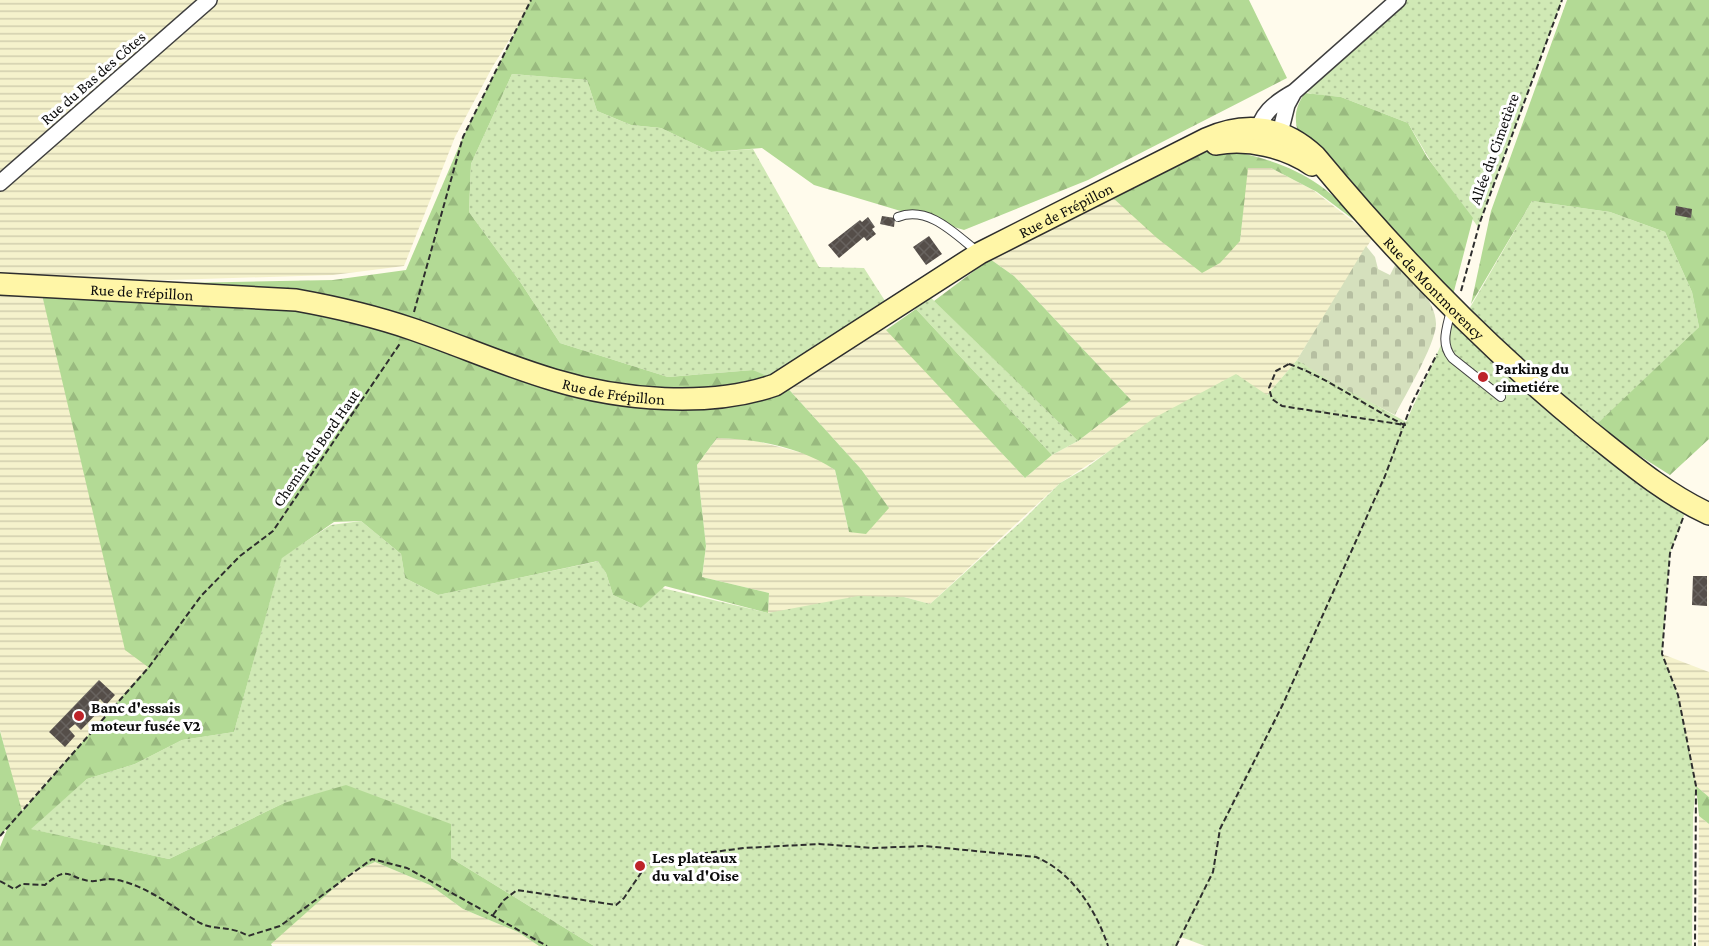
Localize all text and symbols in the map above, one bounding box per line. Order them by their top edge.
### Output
street label: Rue du Bas des Côtes [37,28,149,128]
street label: Allée du Cimetière [1466,91,1522,207]
street label: Rue de Frépillon [1016,179,1116,241]
street label: Rue de Montmorency [1381,233,1489,344]
street label: Rue de Frépillon [90,280,194,303]
place label: Parking du cimetiére [1495,360,1569,395]
marker: Parking du cimetiére [1476,370,1490,384]
street label: Rue de Frépillon [561,374,666,407]
street label: Chemin du Bord Haut [269,386,363,510]
place label: Banc d'essais moteur fusée V2 [91,699,201,734]
marker: Banc d'essais moteur fusée V2 [72,709,86,723]
place label: Les plateaux du val d'Oise [652,849,739,884]
marker: Les plateaux du val d'Oise [633,859,647,873]

